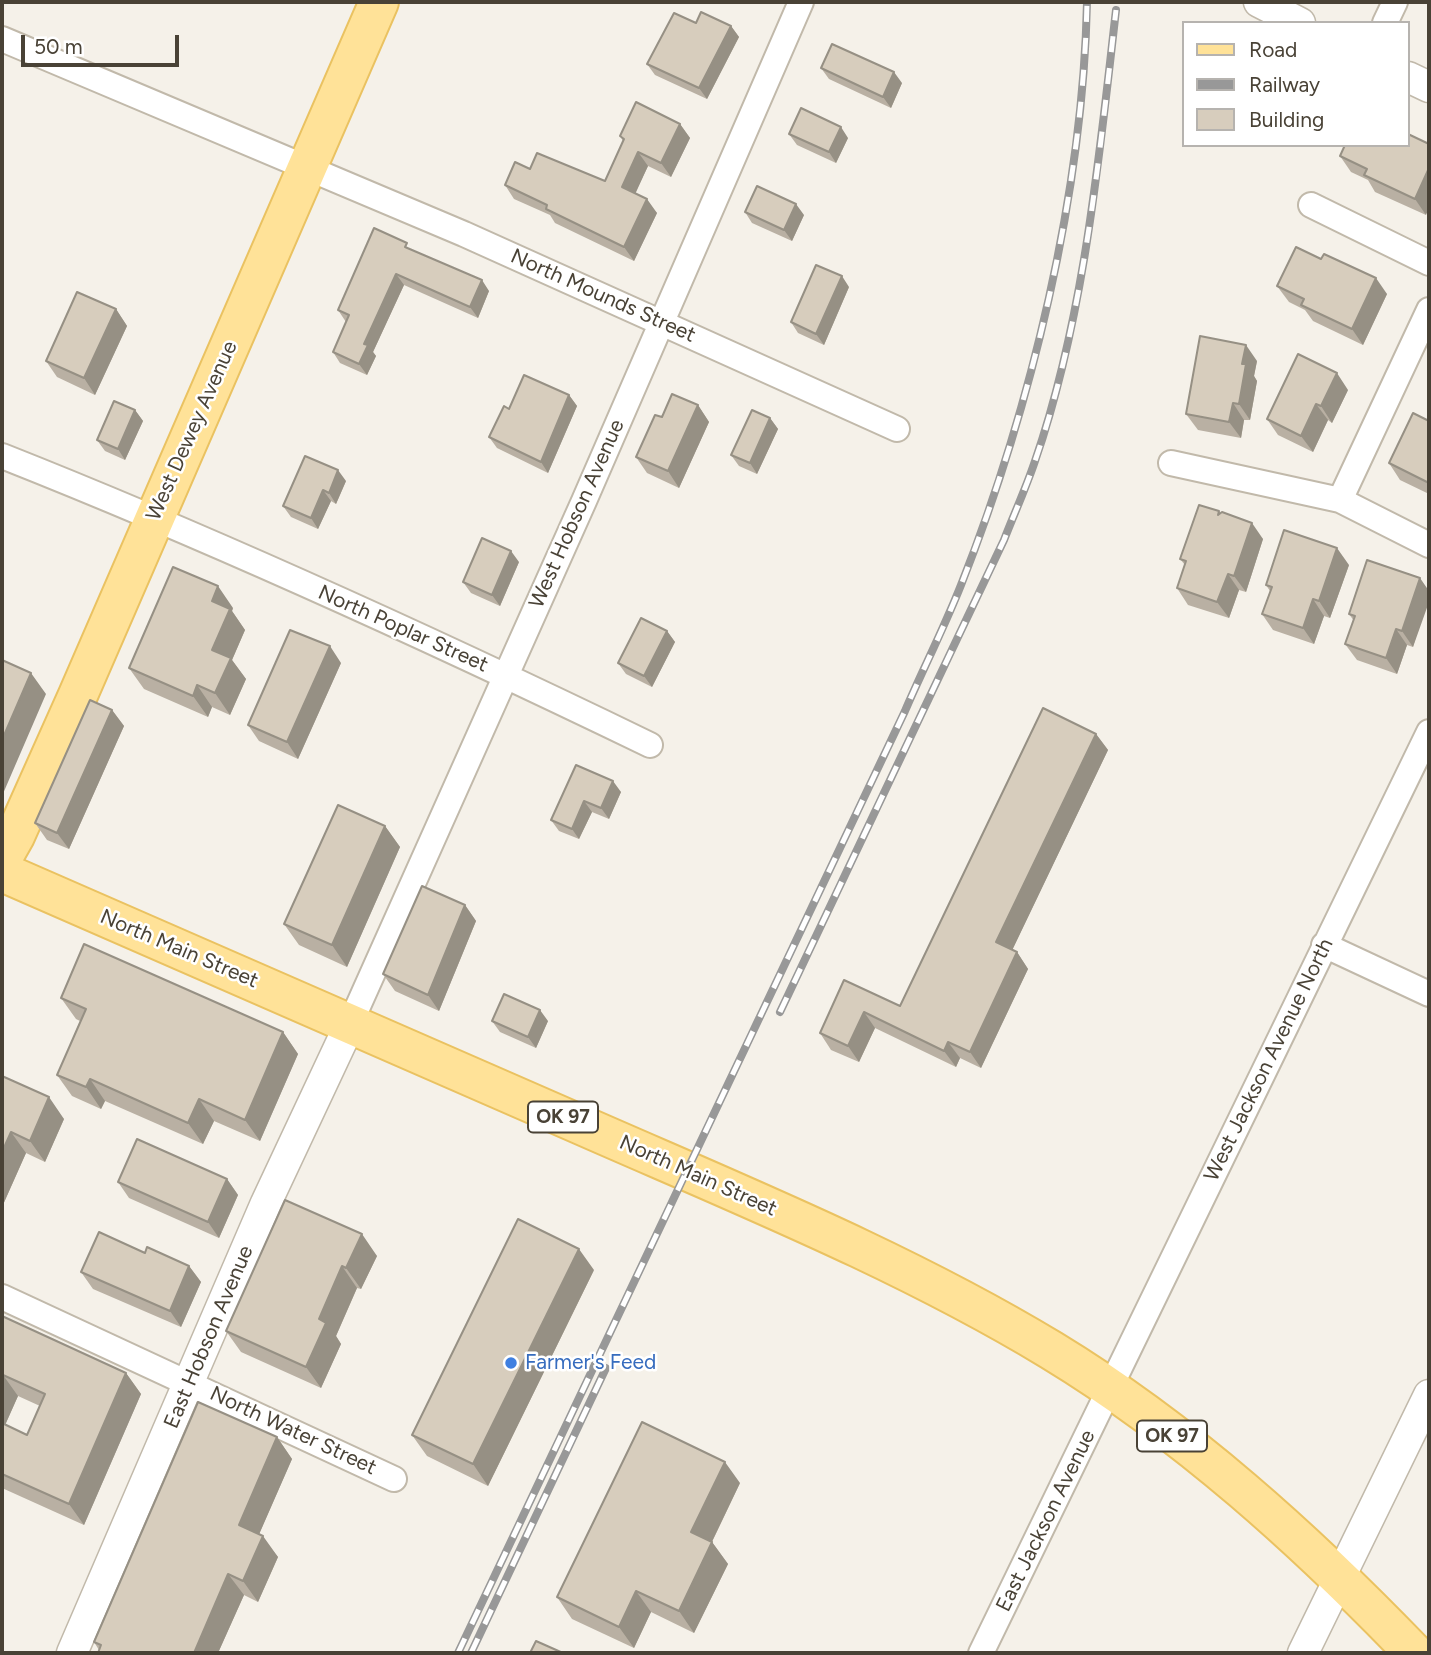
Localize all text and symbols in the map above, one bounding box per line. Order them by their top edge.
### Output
scale bar [24,21,182,65]
legend [1182,21,1410,147]
text: 50 m [34,34,83,59]
text: Road [1249,37,1297,62]
text: Railway [1249,72,1320,97]
text: Building [1249,107,1324,132]
street label: North Mounds Street [507,244,699,348]
street label: West Dewey Avenue [141,337,243,525]
street label: West Hobson Avenue [524,416,630,612]
street label: North Poplar Street [314,580,492,678]
street label: North Main Street [96,904,262,994]
street label: West Jackson Avenue North [1199,934,1339,1186]
road number: OK 97 [528,1102,598,1133]
street label: North Main Street [615,1130,781,1222]
street label: East Hobson Avenue [159,1242,259,1432]
place label: Farmer's Feed [525,1350,656,1376]
marker: Farmer's Feed [503,1355,519,1371]
street label: North Water Street [206,1381,380,1481]
road number: OK 97 [1137,1420,1207,1452]
street label: East Jackson Avenue [991,1426,1101,1616]

